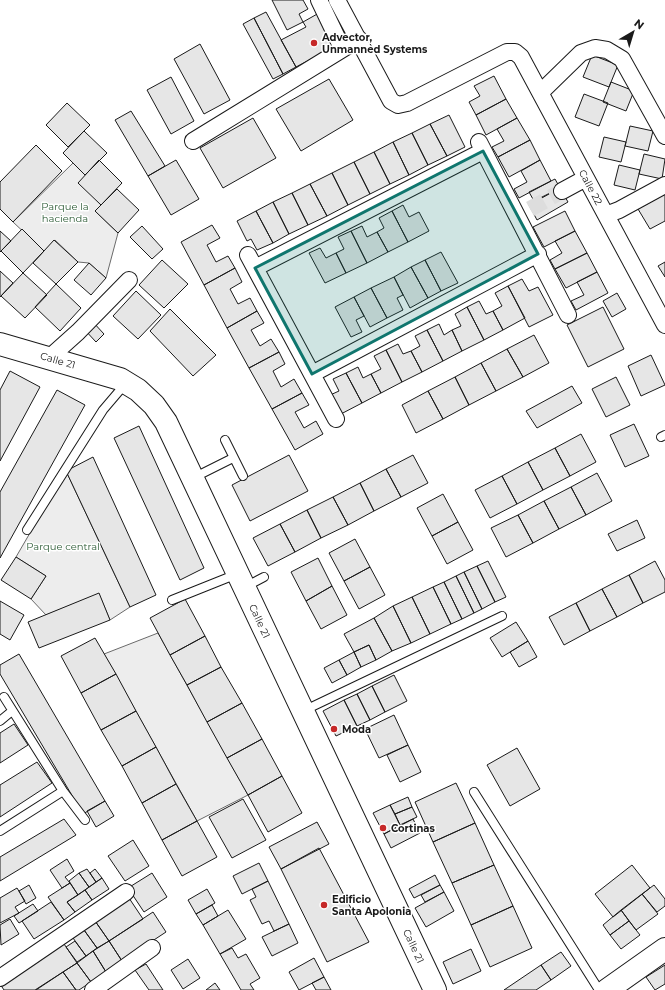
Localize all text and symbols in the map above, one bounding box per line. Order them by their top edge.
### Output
north arrow [613,12,653,52]
text: N [631,16,647,32]
place label: Advector, Unmanned Systems [321,31,428,56]
marker: Advector, Unmanned Systems [309,38,319,48]
street label: Calle 22 [576,167,605,207]
park label: Parque la hacienda [41,200,89,225]
street label: Calle 21 [39,349,77,372]
park label: Parque central [26,540,100,553]
street label: Calle 21 [246,602,273,640]
place label: Moda [342,723,371,736]
marker: Moda [329,724,339,734]
place label: Cortinas [391,822,436,835]
marker: Cortinas [378,823,388,833]
place label: Edificio Santa Apolonia [332,893,411,918]
marker: Edificio Santa Apolonia [319,900,329,910]
street label: Calle 21 [400,927,427,965]

